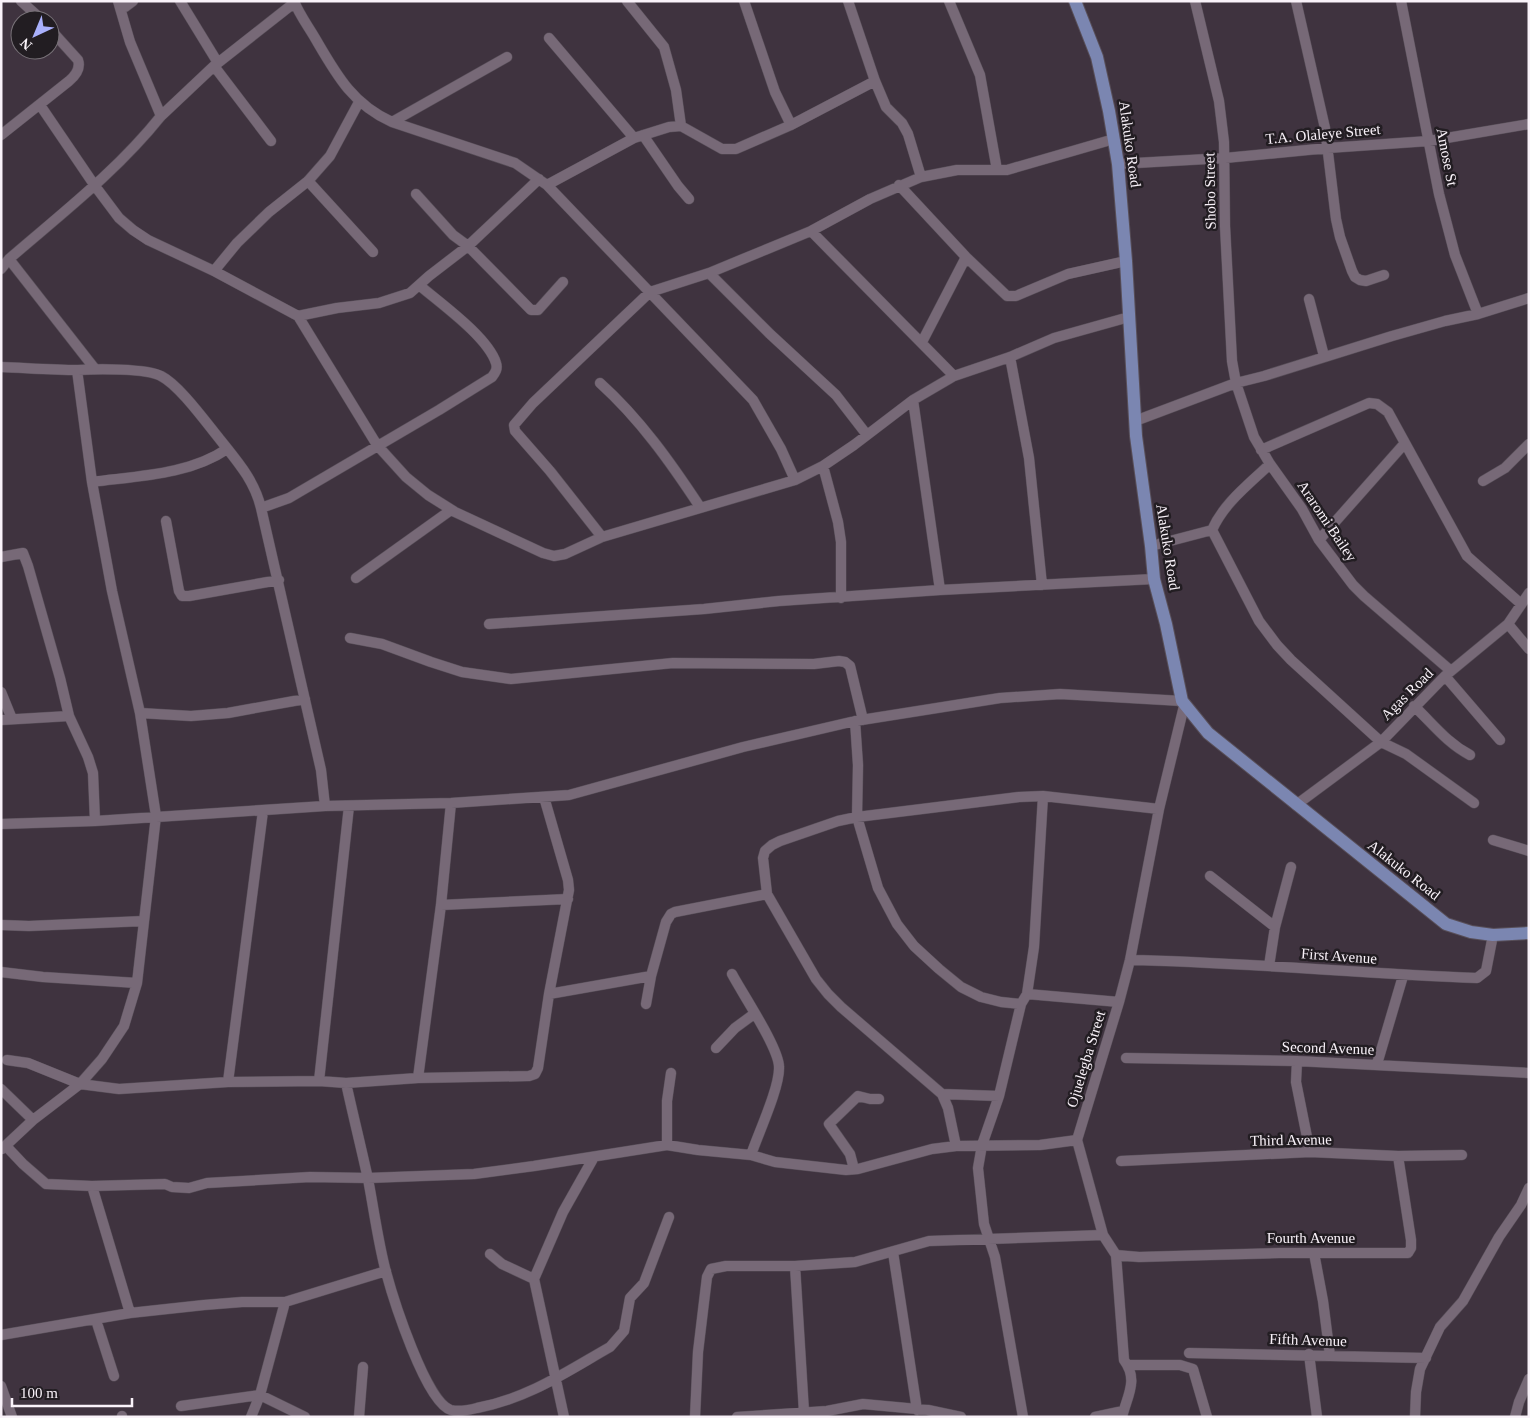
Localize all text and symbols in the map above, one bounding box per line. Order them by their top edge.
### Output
north arrow [10,10,60,60]
text: N [17,35,35,53]
street label: Alakuko Road [1116,100,1144,189]
street label: T.A. Olaleye Street [1265,121,1382,147]
street label: Amose St [1434,127,1461,188]
street label: Shobo Street [1201,152,1219,230]
street label: Araromi Bailey [1294,478,1360,565]
street label: Alakuko Road [1153,503,1183,592]
street label: Agas Road [1378,665,1436,723]
street label: Alakuko Road [1365,837,1444,903]
street label: First Avenue [1301,945,1378,967]
street label: Ojuelegba Street [1064,1008,1109,1109]
street label: Second Avenue [1281,1038,1375,1058]
street label: Third Avenue [1250,1131,1332,1149]
street label: Fourth Avenue [1267,1230,1356,1246]
street label: Fifth Avenue [1269,1331,1347,1349]
scale bar [12,1376,132,1408]
text: 100 m [20,1385,58,1401]

